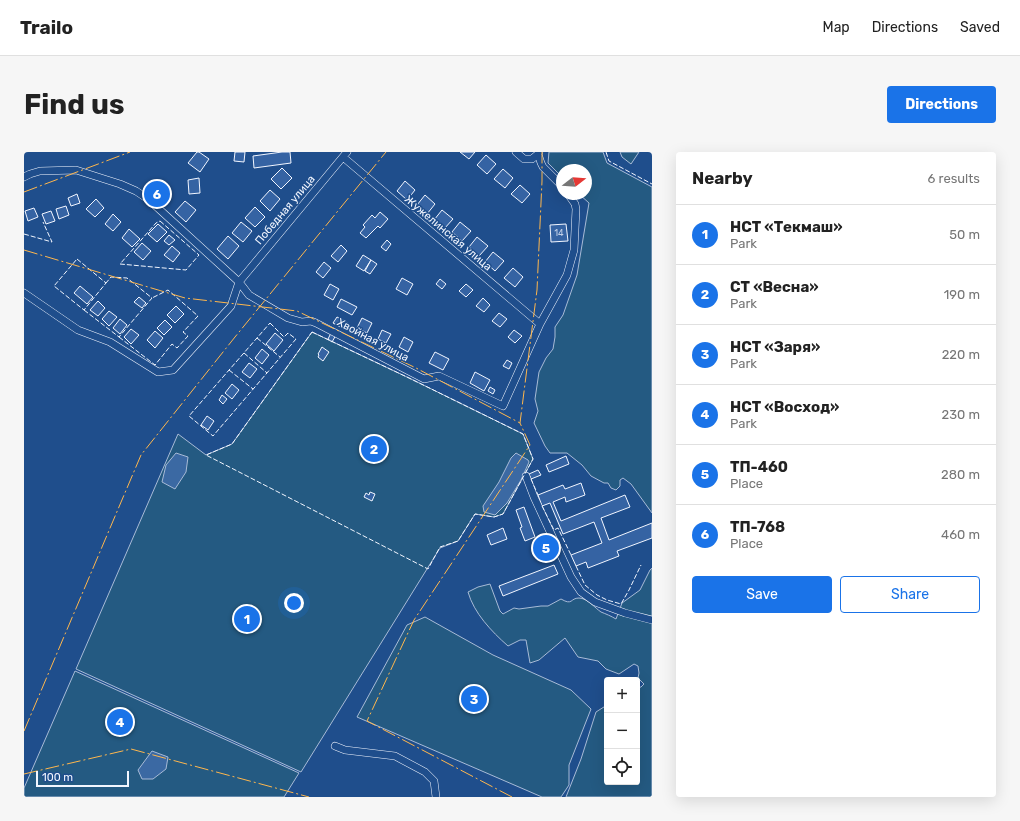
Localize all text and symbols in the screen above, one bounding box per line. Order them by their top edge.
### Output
text: Trailo [20,16,73,39]
text: Map [823,19,850,36]
text: Directions [872,19,938,36]
text: Saved [960,19,1000,36]
button: Directions [887,86,996,123]
text: Find us [24,88,124,121]
north arrow [556,164,592,200]
text: Nearby [692,168,753,188]
text: 6 results [928,171,980,186]
street label: Победная улица [252,173,318,247]
pin: 6 [144,179,170,209]
street label: Жужелинская улица [402,193,494,273]
text: НСТ «Текмаш» [730,218,843,236]
text: 1 [702,227,708,242]
text: 50 m [949,227,980,242]
house number: 14 [554,228,564,238]
text: Park [730,236,757,251]
text: СТ «Весна» [730,278,819,296]
text: 2 [701,287,709,302]
text: 190 m [944,287,980,302]
text: Park [730,296,757,311]
street label: Хвойная улица [335,316,411,364]
text: НСТ «Заря» [730,338,820,356]
text: 3 [701,347,709,362]
text: 220 m [942,347,980,362]
text: Park [730,356,757,371]
text: НСТ «Восход» [730,398,839,416]
text: 4 [701,407,709,422]
text: 230 m [942,407,980,422]
text: Park [730,416,757,431]
pin: 2 [361,434,387,464]
text: ТП-460 [730,458,788,476]
text: 5 [701,467,709,482]
text: 280 m [941,467,980,482]
text: Place [730,476,763,491]
text: ТП-768 [730,518,785,536]
text: 6 [701,527,709,542]
text: 460 m [941,527,980,542]
pin: 5 [533,533,559,563]
text: Place [730,536,763,551]
button: Save [692,576,832,613]
button: Share [840,576,980,613]
your location [284,593,304,613]
pin: 1 [234,604,260,634]
map controls [604,677,640,785]
button: + [604,677,640,713]
pin: 3 [461,684,487,714]
pin: 4 [107,707,133,737]
button: − [604,713,640,749]
button: locate [604,749,640,785]
scale bar [36,769,129,788]
text: 100 m [42,771,73,784]

